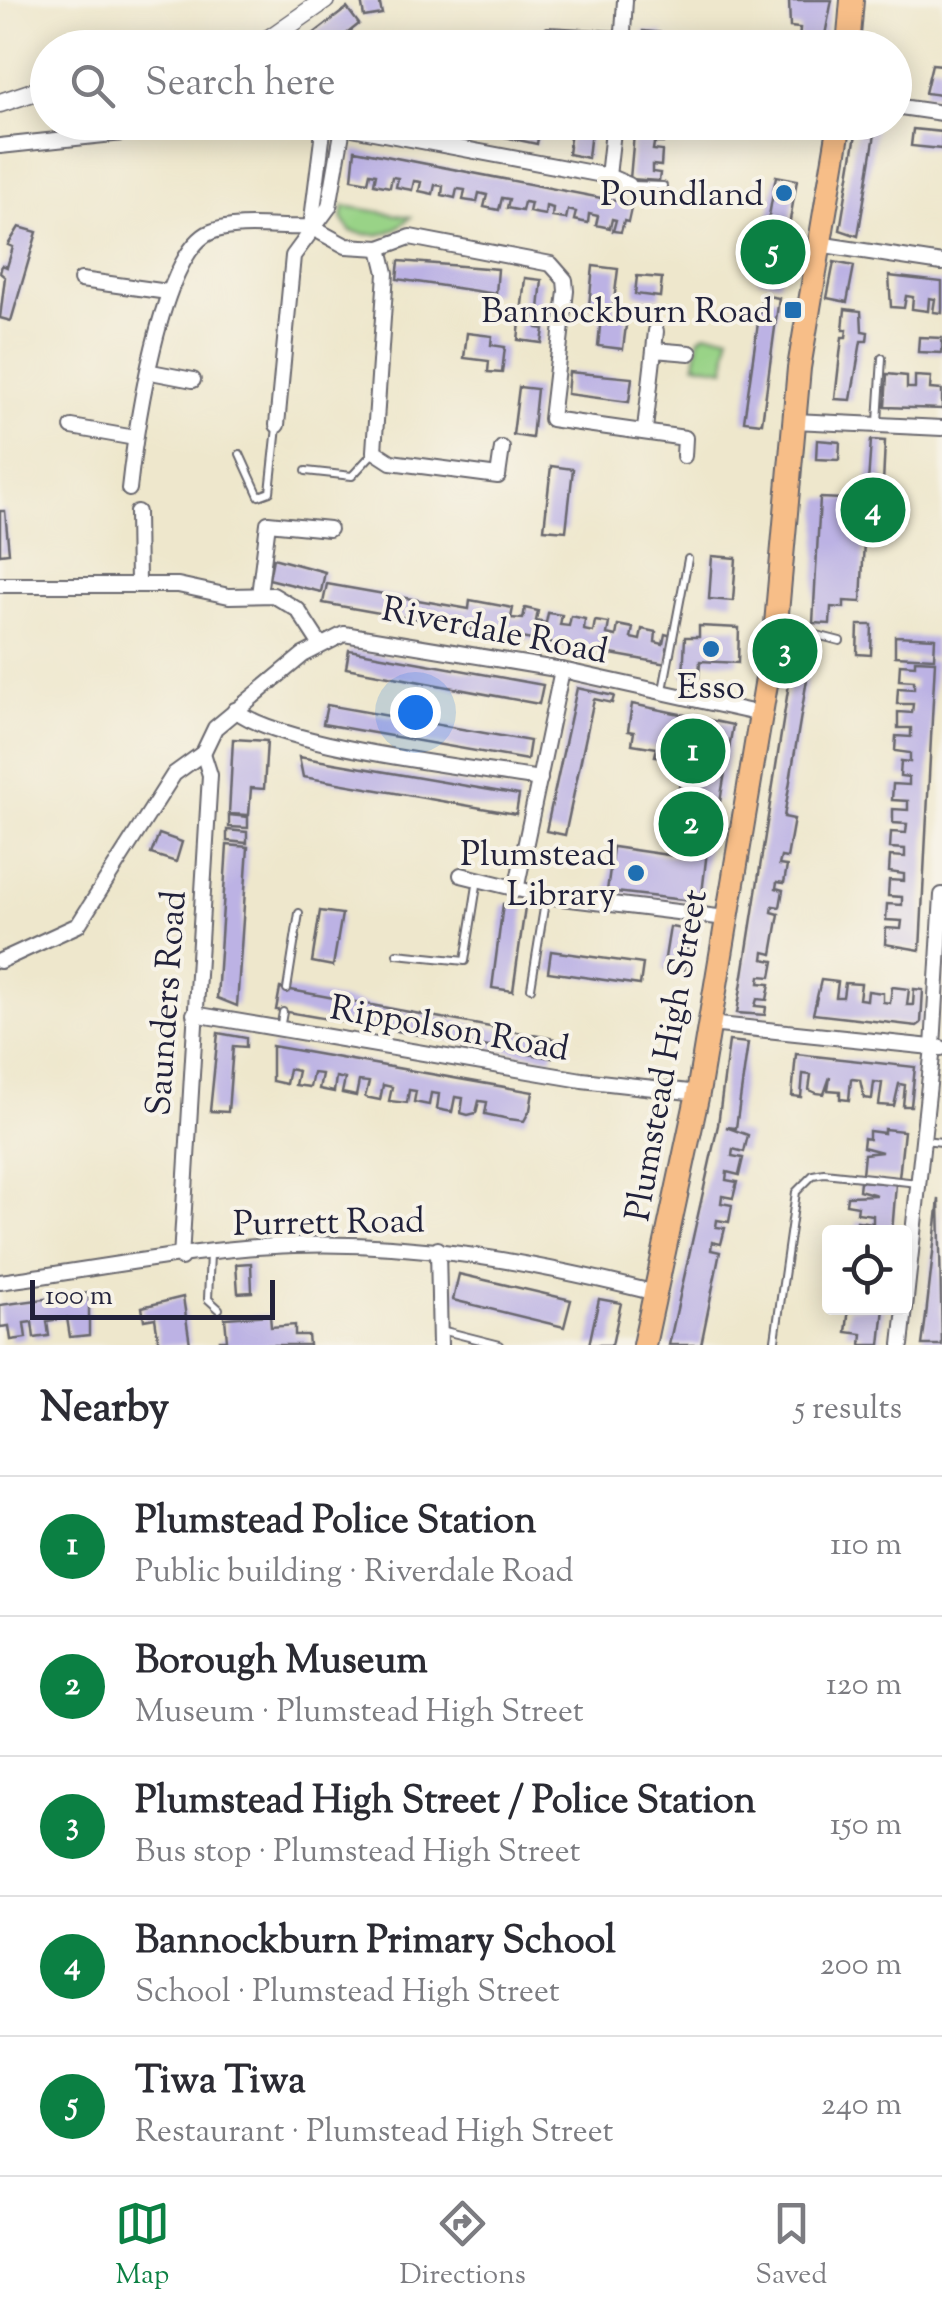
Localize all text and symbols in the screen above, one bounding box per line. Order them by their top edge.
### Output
search box [30,30,912,140]
icon: search [65,58,120,113]
text: Search here [145,58,336,112]
place label: Poundland [600,171,764,222]
marker: Poundland [773,182,795,204]
pin: 5 [740,214,806,290]
place label: Bannockburn Road [481,288,773,339]
marker: Bannockburn Road [782,299,804,321]
pin: 4 [840,472,906,548]
street label: Riverdale Road [377,586,612,679]
pin: 3 [752,614,818,688]
marker: Esso [700,638,722,660]
place label: Esso [677,664,745,715]
your location [390,687,441,738]
pin: 1 [660,714,726,788]
pin: 2 [658,786,724,862]
place label: Plumstead Library [460,831,616,922]
marker: Plumstead Library [625,862,647,884]
street label: Plumstead High Street [614,886,723,1226]
street label: Saunders Road [135,889,202,1118]
street label: Rippolson Road [326,984,573,1077]
street label: Purrett Road [233,1197,426,1252]
map controls [822,1225,912,1315]
button: locate [822,1225,912,1315]
scale bar [30,1275,275,1320]
text: 100 m [45,1277,113,1317]
text: Nearby [40,1380,169,1440]
text: 5 results [794,1387,902,1433]
text: Plumstead Police Station [135,1496,536,1550]
text: 1 [67,1523,78,1569]
text: 110 m [830,1523,902,1569]
text: Public building · Riverdale Road [135,1550,574,1596]
text: Borough Museum [135,1636,428,1690]
text: 2 [65,1663,80,1709]
text: 120 m [826,1663,902,1709]
text: Museum · Plumstead High Street [135,1690,584,1736]
text: Plumstead High Street / Police Station [135,1776,756,1830]
text: 3 [66,1803,79,1849]
text: 150 m [830,1803,902,1849]
text: Bus stop · Plumstead High Street [135,1830,580,1876]
text: Bannockburn Primary School [135,1916,616,1970]
text: 4 [64,1943,81,1989]
text: 200 m [820,1943,902,1989]
text: School · Plumstead High Street [135,1970,560,2016]
text: Tiwa Tiwa [135,2056,306,2110]
text: 5 [67,2083,78,2129]
text: 240 m [821,2083,902,2129]
text: Restaurant · Plumstead High Street [135,2110,613,2156]
tab: Map [115,2196,170,2296]
tab: Directions [399,2196,526,2296]
tab: Saved [755,2196,827,2296]

